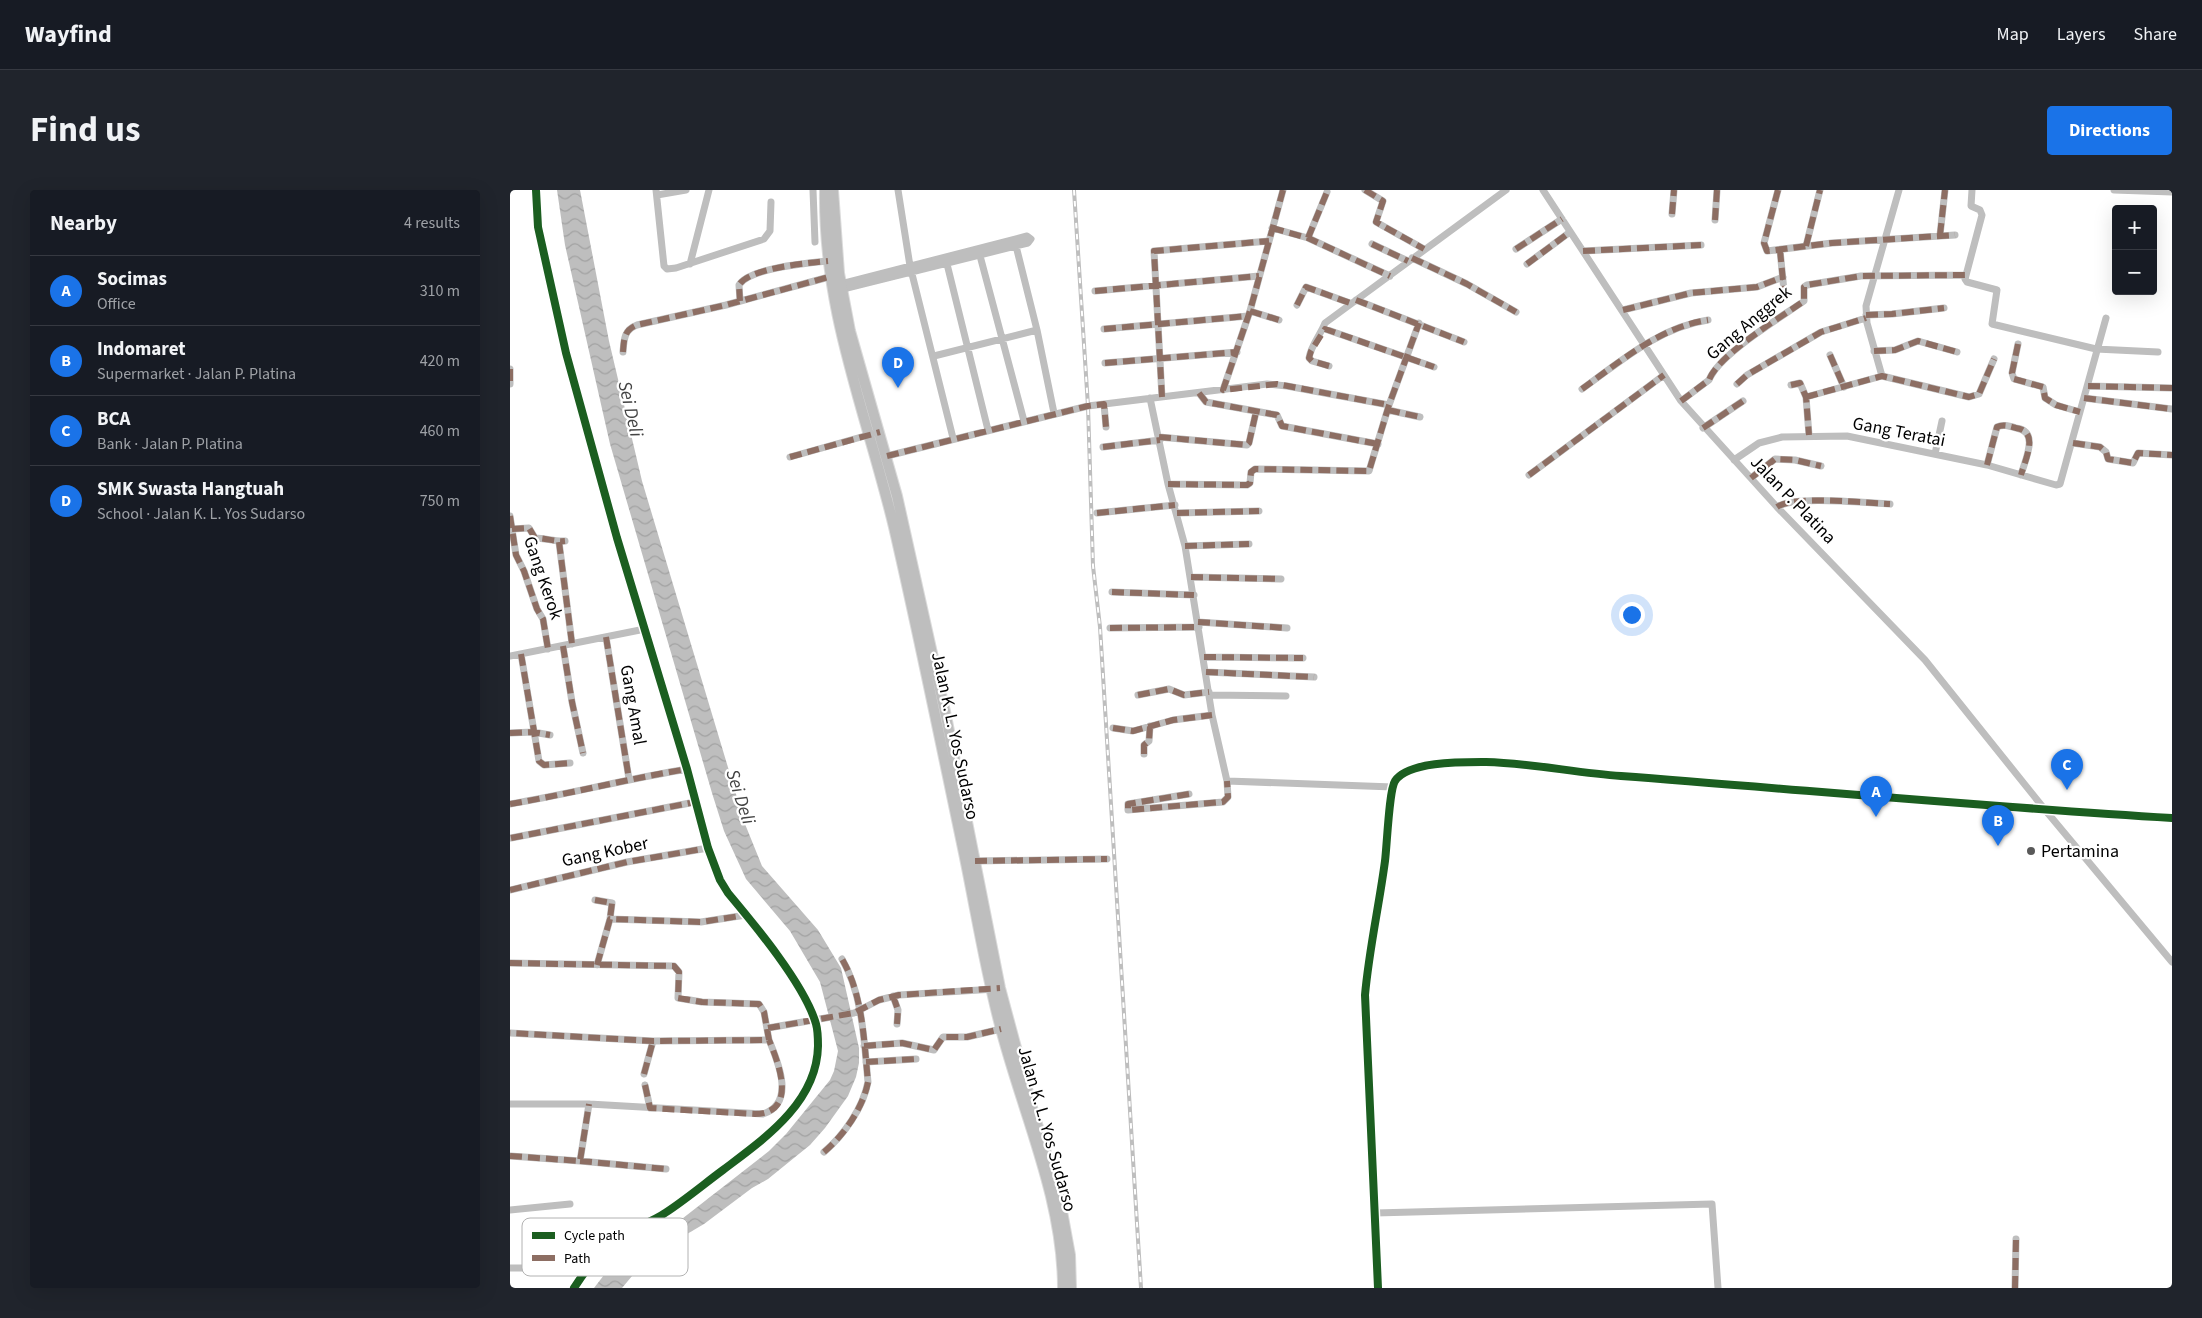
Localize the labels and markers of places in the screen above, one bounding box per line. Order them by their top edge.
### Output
pin: D [882,347,914,388]
pin: C [2051,749,2083,790]
pin: A [1860,776,1892,817]
pin: B [1982,805,2014,846]
place label: Pertamina [2041,839,2119,864]
marker: Pertamina [2025,845,2037,857]

